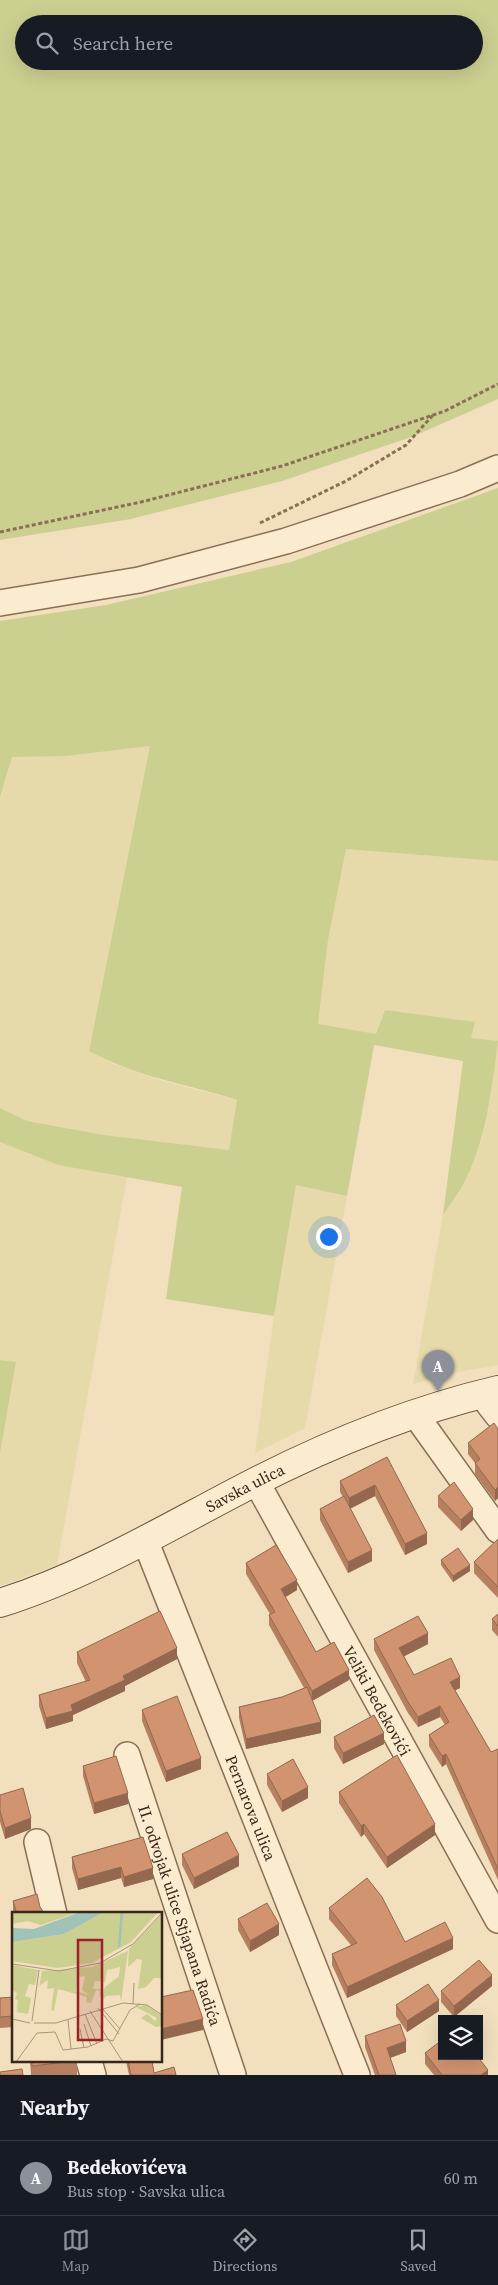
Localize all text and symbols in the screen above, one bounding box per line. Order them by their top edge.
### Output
search box [15,15,483,70]
icon: search [33,29,61,57]
text: Search here [73,30,173,56]
your location [316,1224,342,1250]
pin: A [422,1350,454,1391]
street label: Savska ulica [201,1458,289,1517]
street label: Veliki Bedekovići [338,1642,416,1760]
street label: Pernarova ulica [220,1752,282,1865]
street label: II. odvojak ulice Stjapana Radića [133,1802,227,2029]
inset map [12,1912,162,2062]
map controls [438,2015,483,2060]
button: layers [438,2015,483,2060]
text: Nearby [20,2093,90,2122]
text: Bedekovićeva [67,2154,187,2180]
text: A [31,2167,41,2189]
text: 60 m [444,2167,478,2189]
text: Bus stop · Savska ulica [67,2180,225,2202]
tab: Map [62,2226,90,2276]
tab: Directions [213,2226,277,2276]
tab: Saved [401,2226,436,2276]

